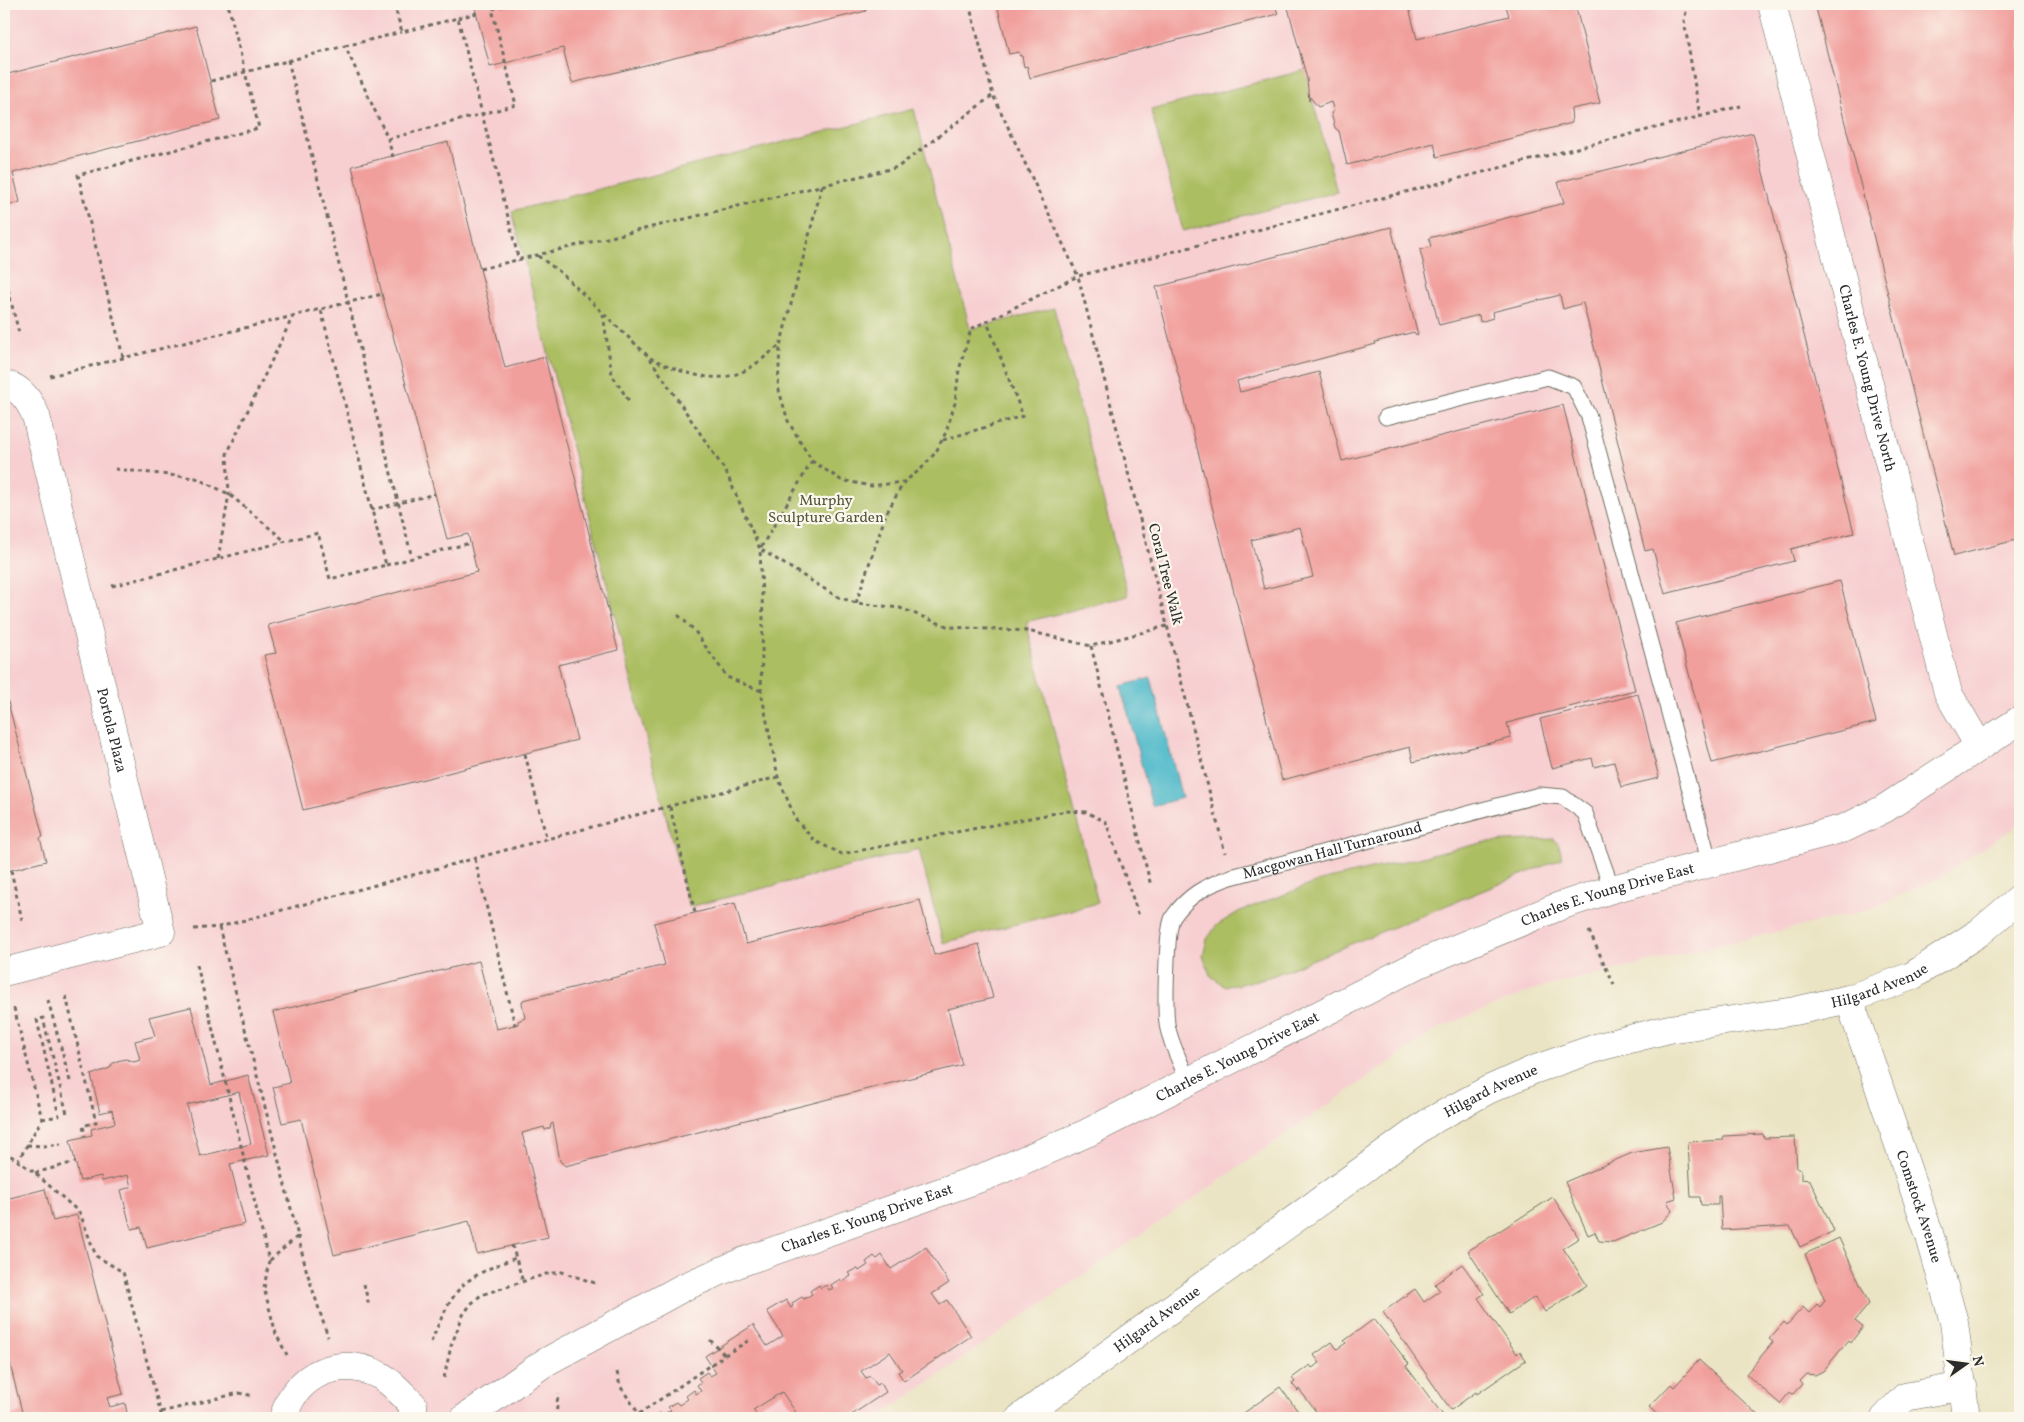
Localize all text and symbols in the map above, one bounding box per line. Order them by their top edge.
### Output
street label: Charles E. Young Drive North [1832,283,1900,474]
park label: Murphy Sculpture Garden [768,491,884,529]
street label: Coral Tree Walk [1142,521,1187,627]
street label: Portola Plaza [90,686,131,775]
street label: Macgowan Hall Turnaround [1241,818,1424,885]
street label: Charles E. Young Drive East [1518,859,1697,933]
street label: Hilgard Avenue [1829,959,1933,1015]
street label: Charles E. Young Drive East [1153,1007,1323,1108]
street label: Hilgard Avenue [1440,1060,1541,1124]
street label: Comstock Avenue [1890,1148,1946,1265]
street label: Charles E. Young Drive East [779,1180,956,1259]
street label: Hilgard Avenue [1110,1282,1205,1359]
north arrow [1942,1340,1992,1390]
text: N [1967,1354,1988,1368]

